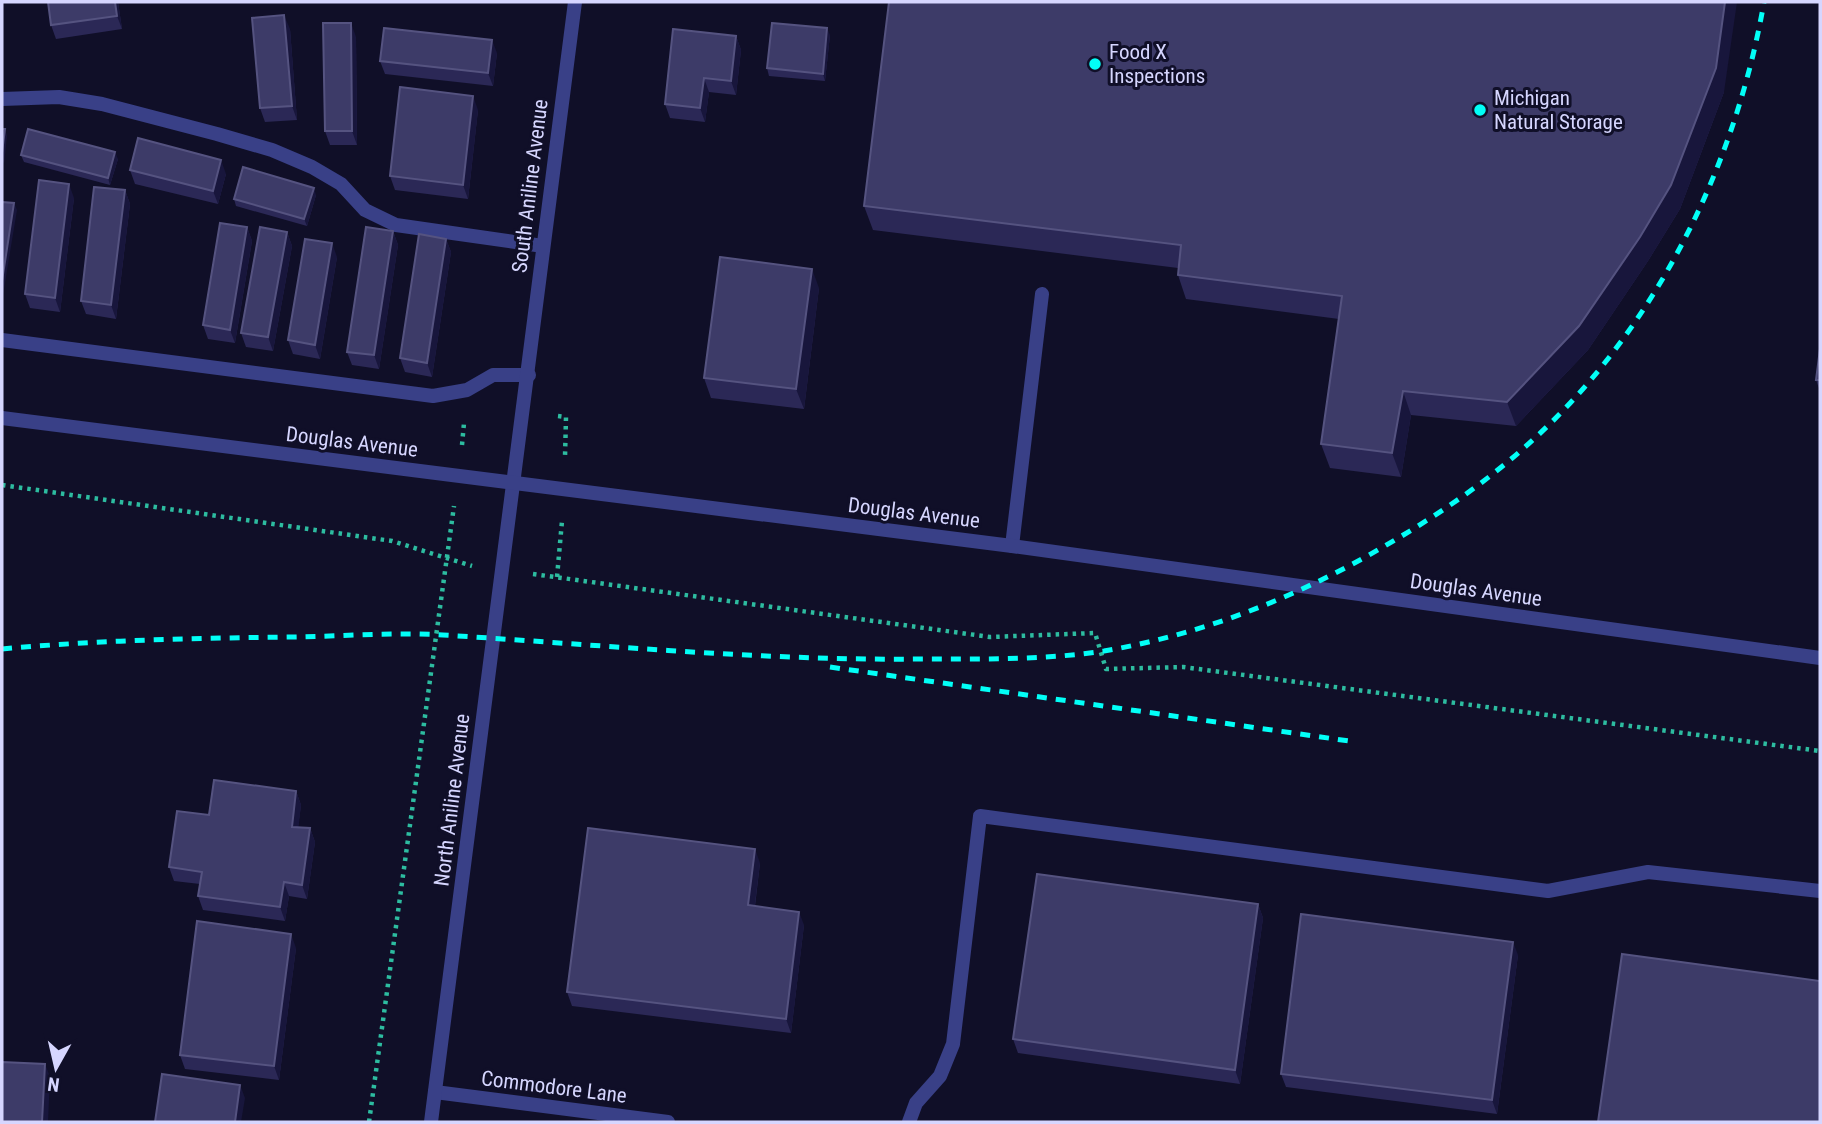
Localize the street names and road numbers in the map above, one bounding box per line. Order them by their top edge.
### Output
street label: South Aniline Avenue [507,98,553,274]
street label: Douglas Avenue [285,422,419,462]
street label: Douglas Avenue [847,493,981,533]
street label: Douglas Avenue [1409,569,1544,611]
street label: North Aniline Avenue [430,712,475,888]
street label: Commodore Lane [480,1066,628,1108]

